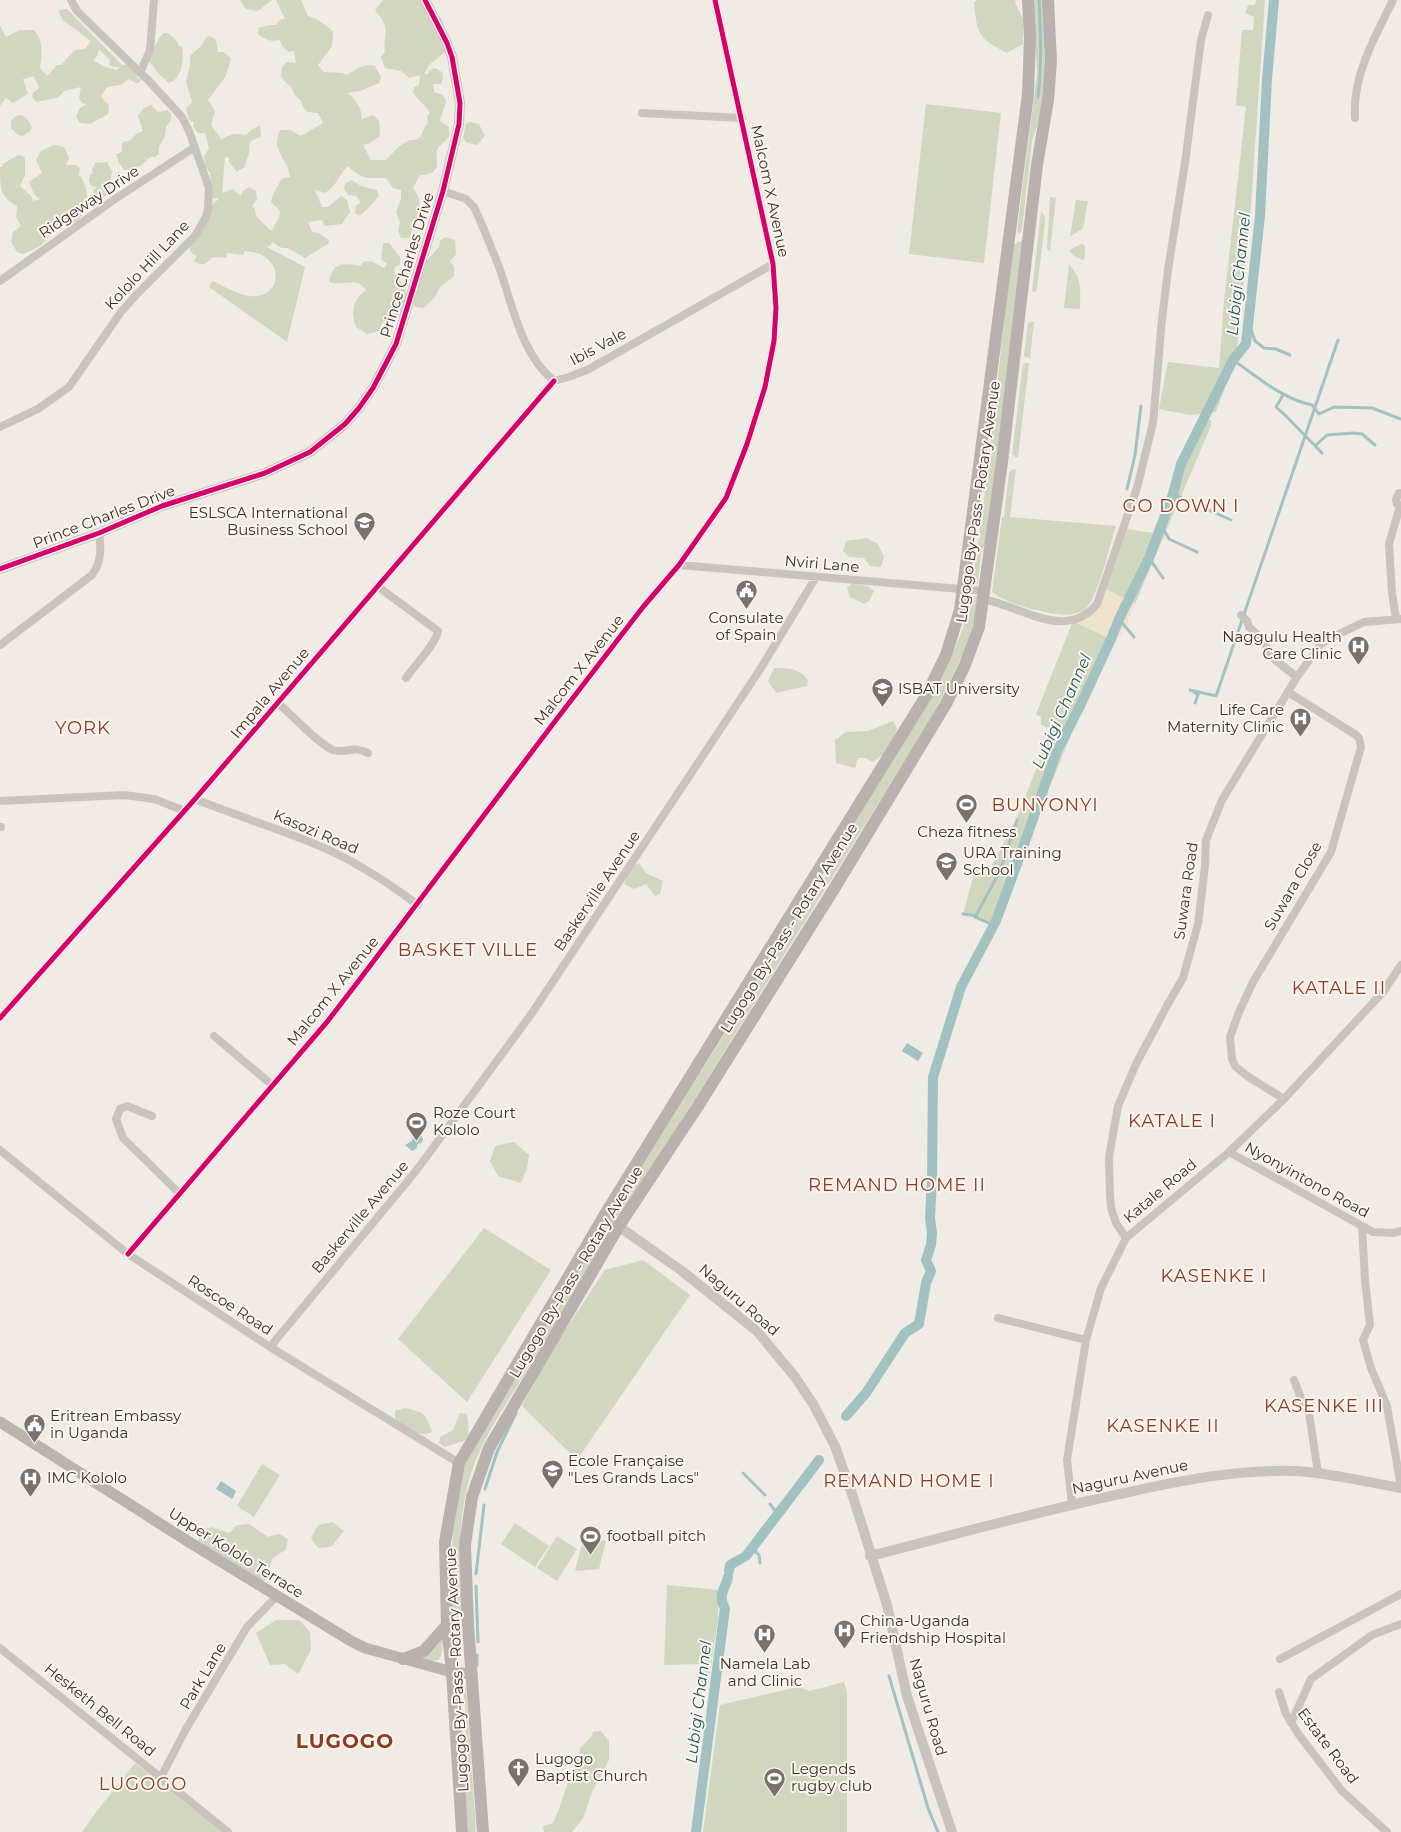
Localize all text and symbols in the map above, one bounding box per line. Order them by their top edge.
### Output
street label: Malcom X Avenue [747,123,794,259]
street label: Ridgeway Drive [35,161,143,242]
street label: Prince Charles Drive [375,190,438,340]
water label: Lubigi Channel [1223,211,1254,336]
street label: Kololo Hill Lane [100,216,193,313]
street label: Ibis Vale [566,324,629,369]
street label: Lugogo By-Pass - Rotary Avenue [951,380,1004,624]
street label: Prince Charles Drive [30,481,178,552]
district label: GO DOWN I [1123,495,1239,517]
place label: ESLSCA International Business School [189,503,348,539]
school or university icon: ESLSCA International Business School [352,510,376,541]
street label: Nviri Lane [784,551,860,576]
public building icon: Consulate of Spain [734,578,758,609]
place label: Consulate of Spain [709,608,784,644]
street label: Malcom X Avenue [530,611,628,729]
place label: Naggulu Health Care Clinic [1222,627,1342,663]
hospital icon: Naggulu Health Care Clinic [1346,634,1370,665]
street label: Impala Avenue [226,643,313,742]
water label: Lubigi Channel [1028,650,1096,771]
school or university icon: ISBAT University [870,677,894,708]
place label: ISBAT University [898,679,1021,698]
place label: Life Care Maternity Clinic [1167,700,1284,736]
hospital icon: Life Care Maternity Clinic [1288,707,1312,738]
district label: YORK [55,717,111,739]
sports icon: Cheza fitness [955,792,979,823]
district label: BUNYONYI [991,794,1099,816]
street label: Kasozi Road [271,805,362,858]
street label: Lugogo By-Pass - Rotary Avenue [716,819,861,1036]
place label: Cheza fitness [917,822,1017,841]
street label: Baskerville Avenue [549,827,644,955]
street label: Suwara Close [1259,838,1326,934]
street label: Suwara Road [1169,841,1202,941]
place label: URA Training School [963,843,1062,879]
school or university icon: URA Training School [935,850,959,881]
street label: Malcom X Avenue [283,932,383,1049]
district label: BASKET VILLE [398,939,538,961]
district label: KATALE II [1292,977,1386,999]
place label: Roze Court Kololo [433,1103,516,1139]
sports icon: Roze Court Kololo [405,1110,429,1141]
district label: KATALE I [1128,1110,1216,1132]
street label: Nyonyintono Road [1242,1137,1373,1222]
street label: Katale Road [1119,1154,1200,1227]
street label: Baskerville Avenue [307,1156,412,1277]
street label: Lugogo By-Pass - Rotary Avenue [505,1162,647,1381]
district label: REMAND HOME II [808,1174,986,1196]
street label: Naguru Road [695,1259,784,1340]
district label: KASENKE I [1161,1265,1267,1287]
street label: Roscoe Road [184,1270,276,1339]
district label: KASENKE III [1264,1395,1384,1417]
place label: Eritrean Embassy in Uganda [50,1406,182,1442]
public building icon: Eritrean Embassy in Uganda [22,1413,46,1444]
district label: KASENKE II [1106,1415,1220,1437]
place label: Ecole Française "Les Grands Lacs" [568,1451,699,1487]
street label: Naguru Avenue [1070,1455,1190,1498]
school or university icon: Ecole Française "Les Grands Lacs" [540,1458,564,1489]
hospital icon: IMC Kololo [19,1466,43,1497]
place label: IMC Kololo [47,1468,127,1487]
district label: REMAND HOME I [823,1470,995,1492]
street label: Upper Kololo Terrace [165,1503,307,1602]
sports icon: football pitch [579,1524,603,1555]
place label: football pitch [607,1526,706,1545]
street label: Lugogo By-Pass - Rotary Avenue [441,1548,472,1792]
place label: China-Uganda Friendship Hospital [860,1611,1006,1647]
hospital icon: China-Uganda Friendship Hospital [832,1618,856,1649]
hospital icon: Namela Lab and Clinic [753,1623,777,1654]
street label: Park Lane [175,1639,230,1713]
water label: Lubigi Channel [682,1639,716,1764]
place label: Namela Lab and Clinic [720,1654,810,1690]
street label: Naguru Road [905,1656,951,1758]
street label: Hesketh Bell Road [41,1659,160,1760]
street label: Estate Road [1294,1704,1363,1787]
district label: LUGOGO [296,1729,394,1753]
place label: Lugogo Baptist Church [535,1749,648,1785]
church icon: Lugogo Baptist Church [507,1756,531,1787]
place label: Legends rugby club [791,1759,872,1795]
sports icon: Legends rugby club [763,1766,787,1797]
district label: LUGOGO [99,1773,187,1795]

